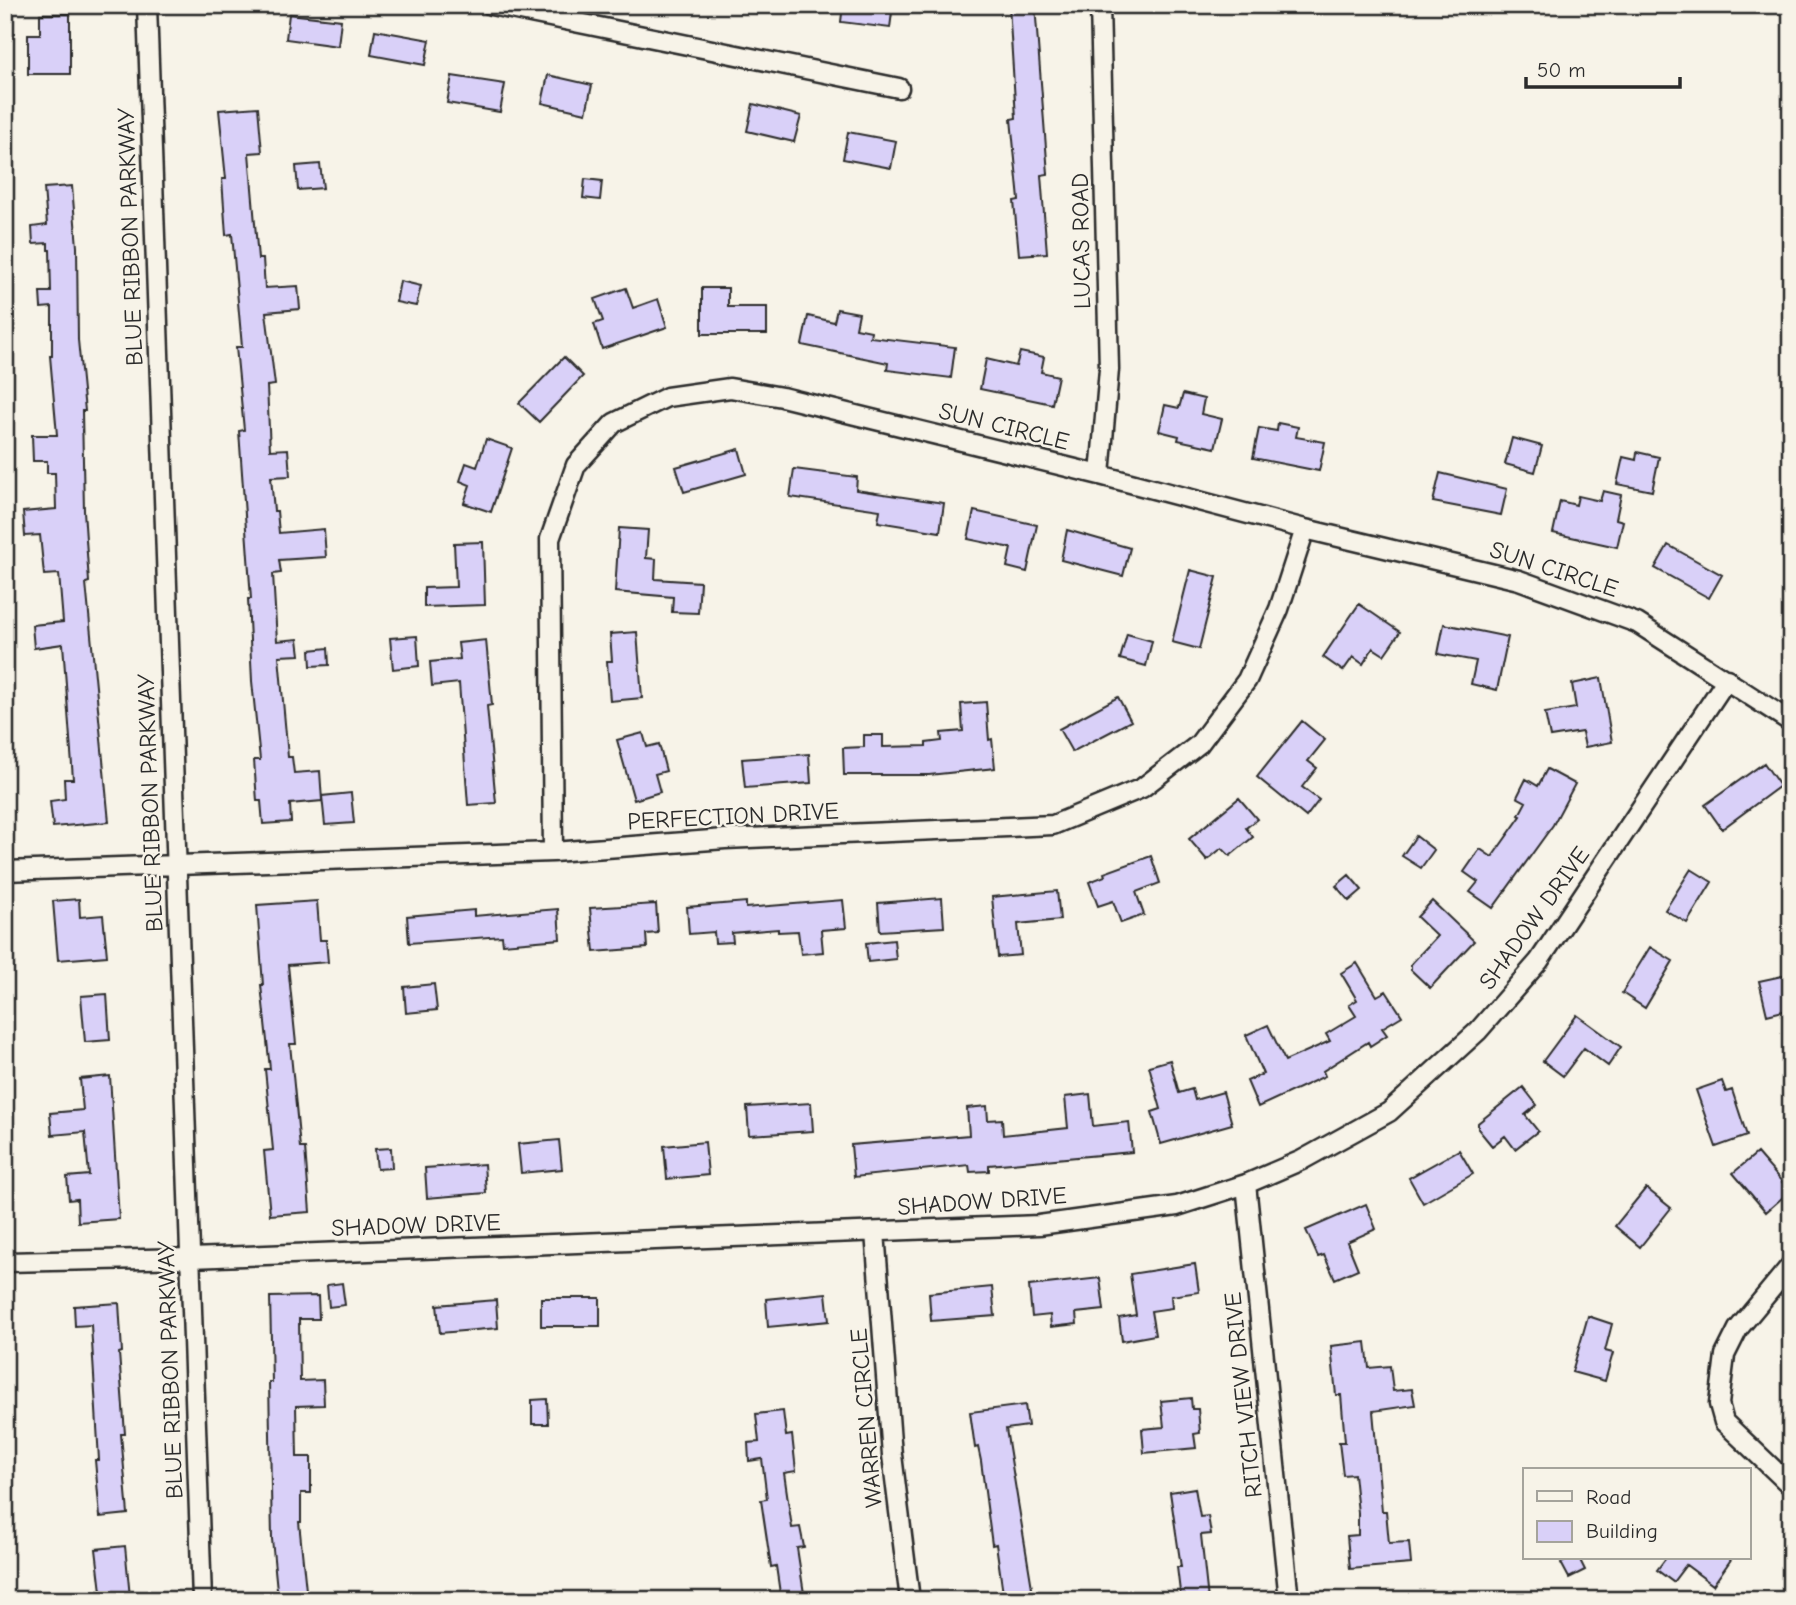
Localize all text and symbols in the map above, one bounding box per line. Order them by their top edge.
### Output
scale bar [1526,46,1680,90]
text: 50 m [1537,58,1586,82]
street label: BLUE RIBBON PARKWAY [111,107,149,367]
street label: LUCAS ROAD [1066,172,1096,310]
street label: SUN CIRCLE [936,396,1072,456]
street label: SUN CIRCLE [1486,535,1622,603]
street label: BLUE RIBBON PARKWAY [131,673,169,933]
street label: PERFECTION DRIVE [627,796,839,836]
street label: SHADOW DRIVE [1473,841,1595,995]
street label: SHADOW DRIVE [896,1181,1068,1221]
street label: SHADOW DRIVE [331,1208,501,1242]
street label: BLUE RIBBON PARKWAY [151,1240,189,1500]
street label: RITCH VIEW DRIVE [1218,1291,1268,1499]
street label: WARREN CIRCLE [844,1327,888,1509]
legend [1523,1468,1750,1560]
text: Road [1586,1485,1631,1509]
text: Building [1586,1519,1658,1543]

